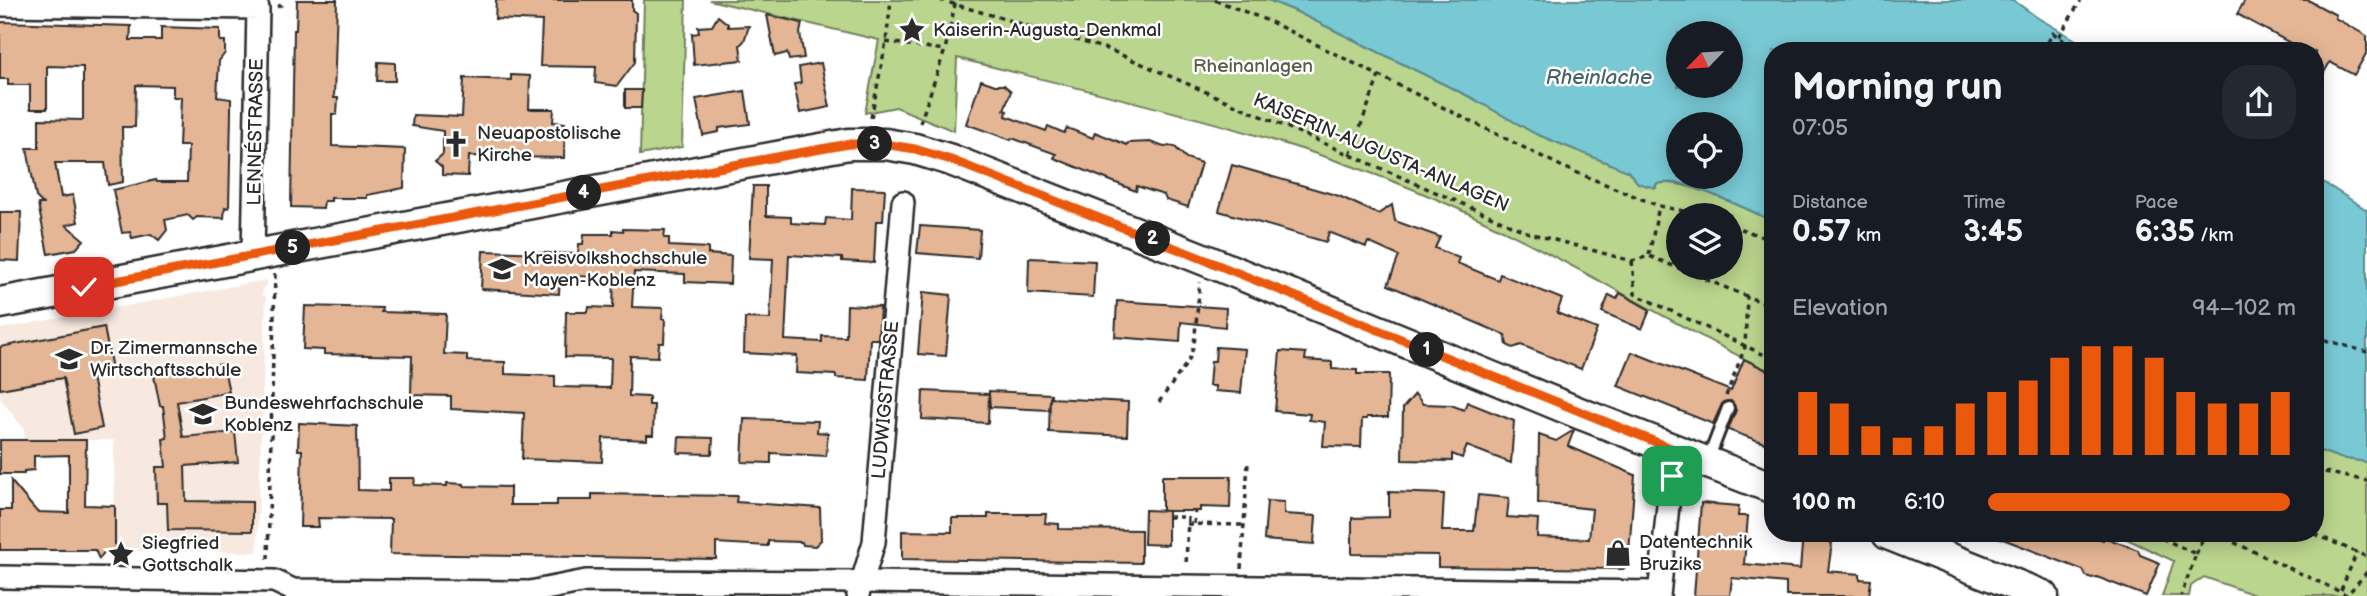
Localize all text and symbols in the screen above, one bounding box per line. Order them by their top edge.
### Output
place icon: Kaiserin-Augusta-Denkmal [897,15,927,45]
place label: Kaiserin-Augusta-Denkmal [933,19,1161,42]
north arrow [1666,21,1743,98]
map controls [1666,21,1743,280]
park label: Rheinanlagen [1193,55,1313,78]
street label: LENNÉSTRASSE [242,58,269,206]
water label: Rheinlache [1546,65,1652,90]
text: Morning run [1792,65,2003,110]
button: share [2222,65,2296,139]
street label: KAISERIN-AUGUSTA-ANLAGEN [1250,89,1512,217]
button: locate [1666,112,1743,189]
text: 07:05 [1792,114,1848,142]
place label: Neuapostolische Kirche [477,122,621,167]
pin: 3 [858,127,892,162]
church icon: Neuapostolische Kirche [441,129,471,159]
text: 3 [869,132,880,155]
pin: 4 [566,176,602,210]
text: 4 [578,181,589,204]
text: Distance [1792,191,1868,214]
text: Time [1963,191,2005,214]
text: Pace [2135,191,2178,214]
button: layers [1666,203,1743,280]
text: 0.57 [1792,214,1851,250]
text: 3:45 [1963,214,2023,250]
text: 6:35 [2135,214,2195,250]
pin: 2 [1136,222,1170,256]
text: km [1851,224,1881,247]
text: /km [2195,224,2234,247]
text: 2 [1147,227,1158,250]
pin: 5 [276,230,310,266]
text: 5 [287,236,298,259]
place label: Kreisvolkshochschule Mayen-Koblenz [523,247,707,292]
school or university icon: Kreisvolkshochschule Mayen-Koblenz [487,254,517,284]
pin [54,257,114,317]
icon: check [65,268,103,306]
text: Elevation [1792,294,1888,322]
text: 94–102 m [2192,294,2296,322]
street label: LUDWIGSTRASSE [868,320,904,480]
pin: 1 [1410,332,1444,368]
place label: Dr. Zimermannsche Wirtschaftsschule [90,337,258,382]
text: 1 [1423,338,1431,361]
school or university icon: Dr. Zimermannsche Wirtschaftsschule [54,344,84,374]
place label: Bundeswehrfachschule Koblenz [224,392,423,437]
school or university icon: Bundeswehrfachschule Koblenz [188,399,218,429]
pin [1642,446,1702,506]
icon: arrive [1653,457,1691,495]
text: 100 m [1792,488,1856,516]
text: 6:10 [1904,488,1945,516]
place label: Datentechnik Bruziks [1639,531,1753,576]
place label: Siegfried Gottschalk [142,532,233,577]
shop icon: Datentechnik Bruziks [1603,538,1633,568]
place icon: Siegfried Gottschalk [106,539,136,569]

